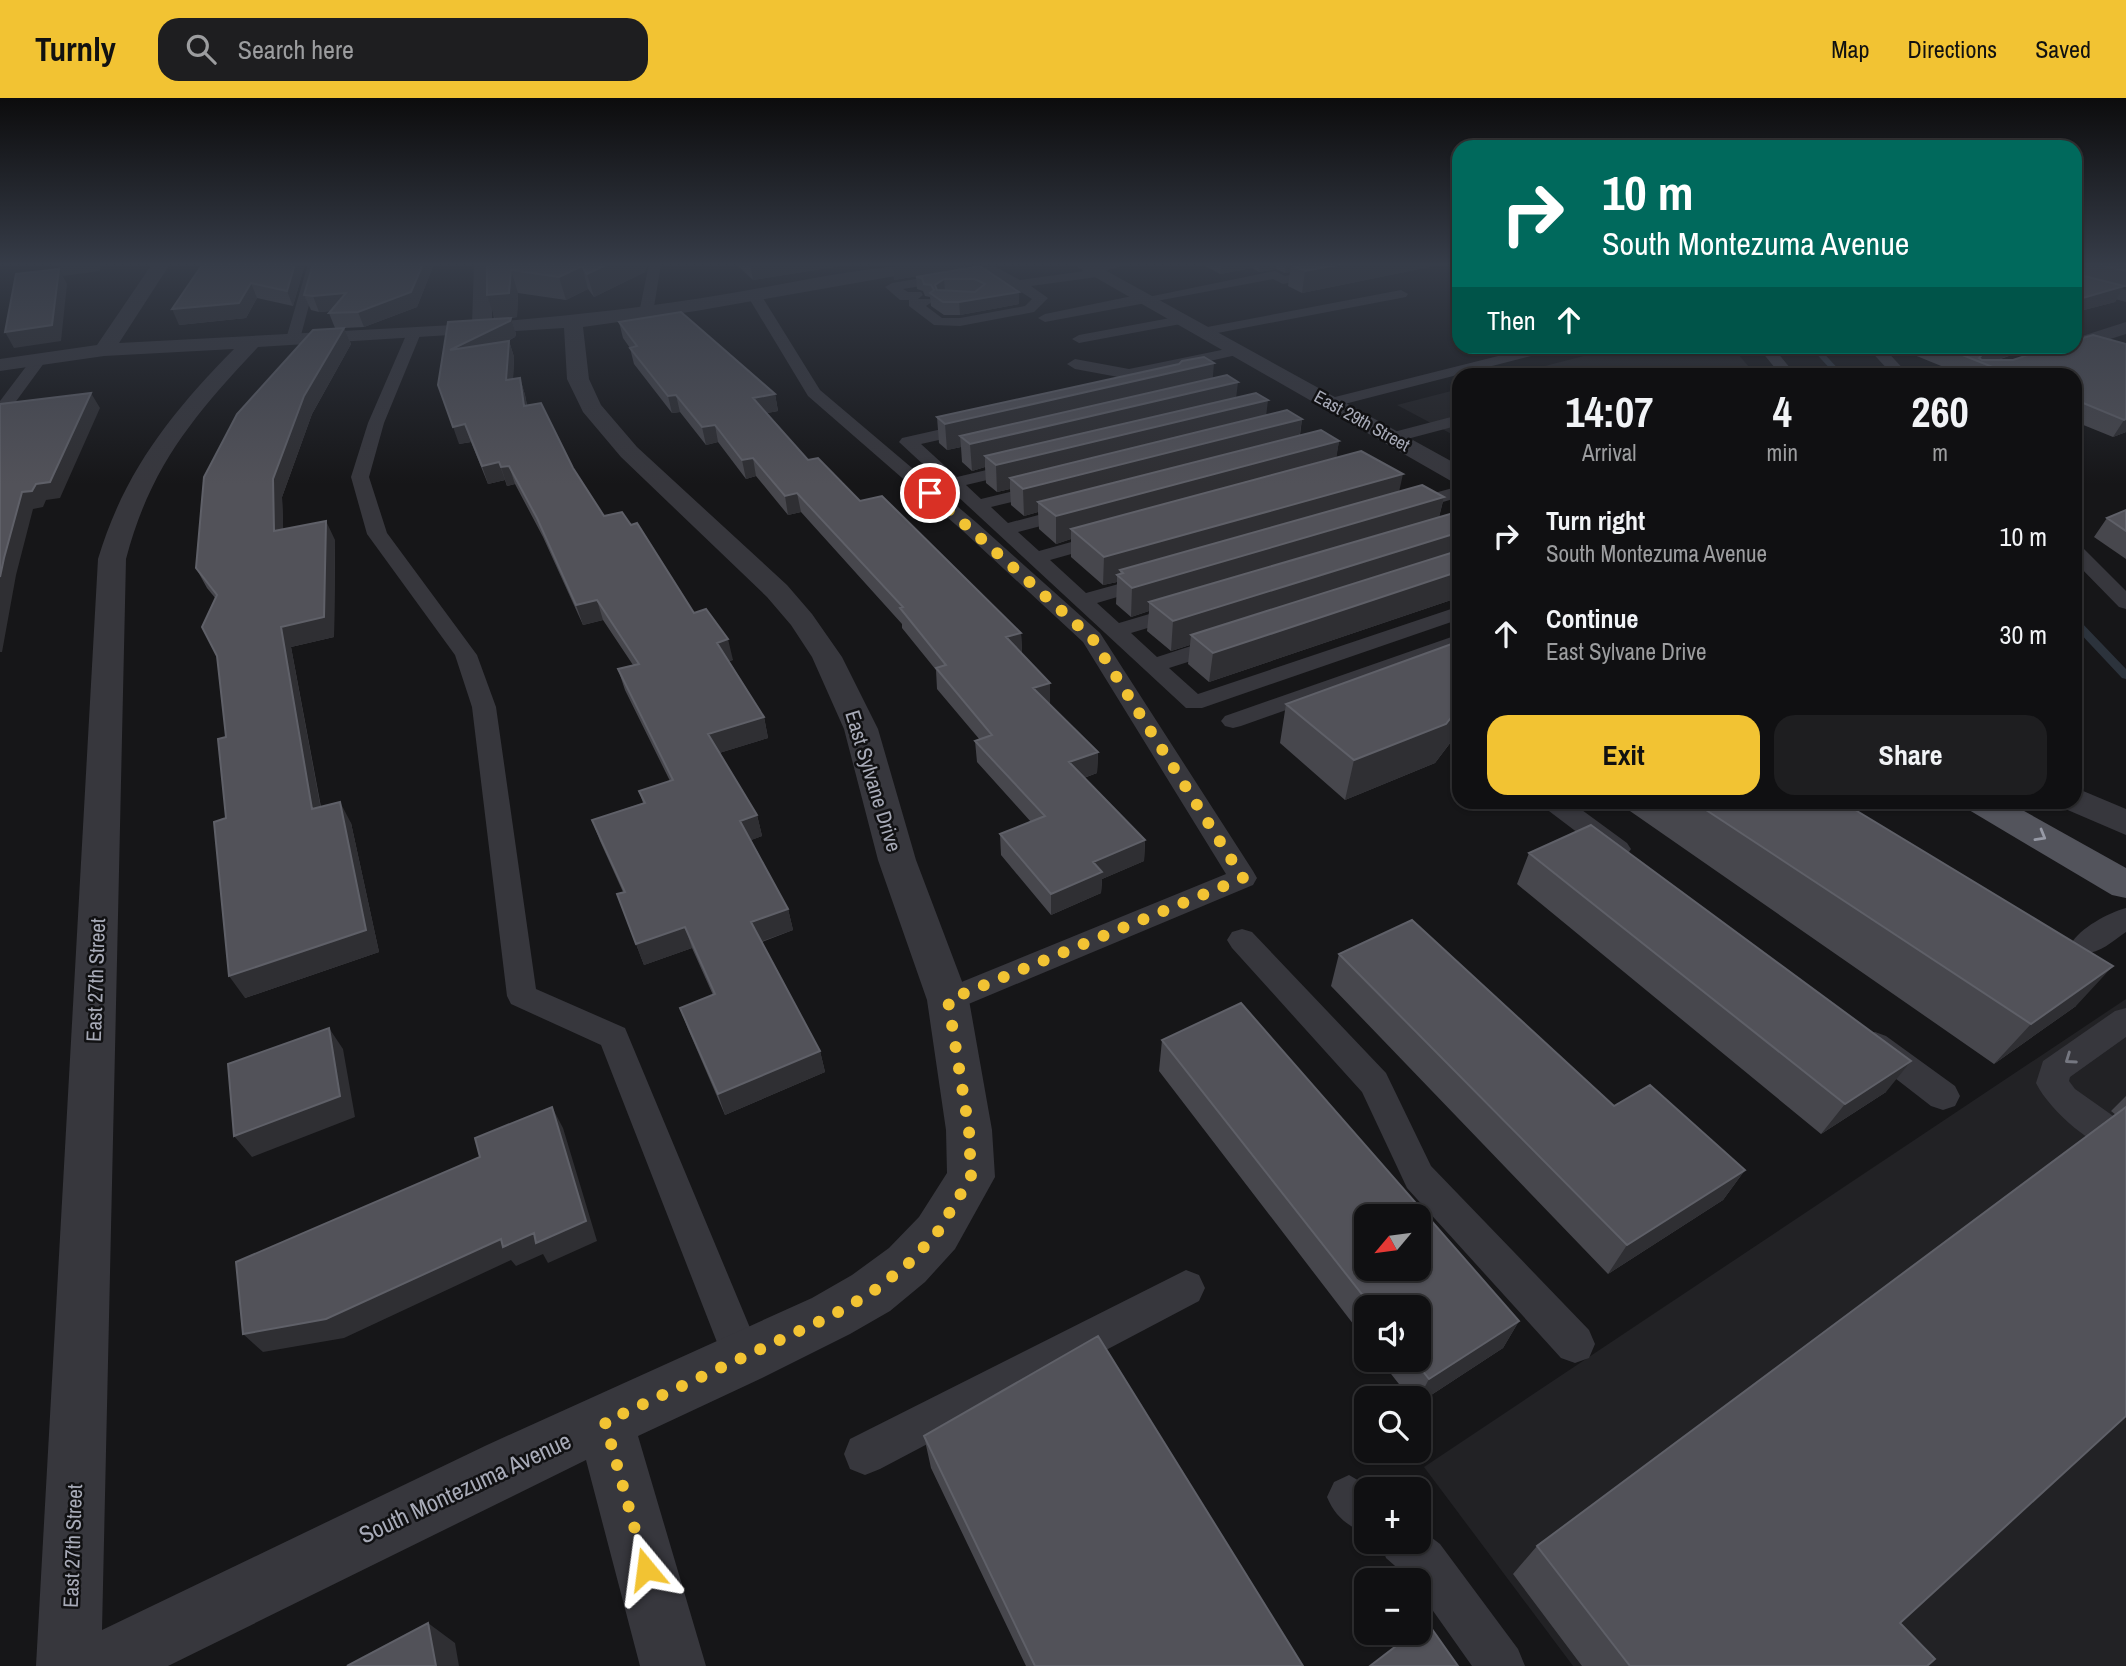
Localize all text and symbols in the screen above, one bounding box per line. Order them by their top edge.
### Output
search box [158,18,648,81]
text: Turnly [35,27,116,71]
icon: search [182,30,220,68]
text: Search here [238,32,354,67]
text: Map [1831,33,1869,65]
text: Directions [1907,33,1997,65]
text: Saved [2035,33,2091,65]
text: 10 m [1602,159,1694,225]
icon: right [1487,168,1578,259]
text: South Montezuma Avenue [1602,222,1909,265]
icon: ahead [1550,301,1588,339]
text: Then [1487,303,1536,338]
street label: East 29th Street [1310,384,1415,457]
text: 14:07 [1565,384,1653,440]
text: 4 [1773,384,1792,440]
text: 260 [1911,384,1969,440]
text: Arrival [1582,437,1637,468]
text: min [1767,437,1798,468]
text: m [1932,437,1948,468]
pin [900,463,960,523]
icon: arrive [911,474,949,512]
text: Turn right [1546,503,1645,538]
icon: right [1487,517,1525,555]
text: 10 m [2000,519,2047,554]
text: South Montezuma Avenue [1546,538,1767,569]
text: Continue [1546,601,1638,636]
icon: ahead [1487,615,1525,653]
text: 30 m [2000,617,2047,652]
text: East Sylvane Drive [1546,636,1706,667]
street label: East Sylvane Drive [838,707,909,855]
button: Exit [1487,715,1760,795]
button: Share [1774,715,2047,795]
one-way arrow [2034,828,2047,841]
street label: East 27th Street [79,918,112,1042]
one-way arrow [2065,1051,2078,1064]
north arrow [1354,1204,1432,1281]
map controls [1354,1204,1431,1645]
button: sound [1354,1295,1431,1372]
button: search [1354,1386,1431,1463]
street label: South Montezuma Avenue [353,1424,576,1550]
button: + [1354,1477,1431,1554]
street label: East 27th Street [56,1484,89,1608]
position arrow [609,1532,683,1606]
button: − [1354,1568,1431,1645]

